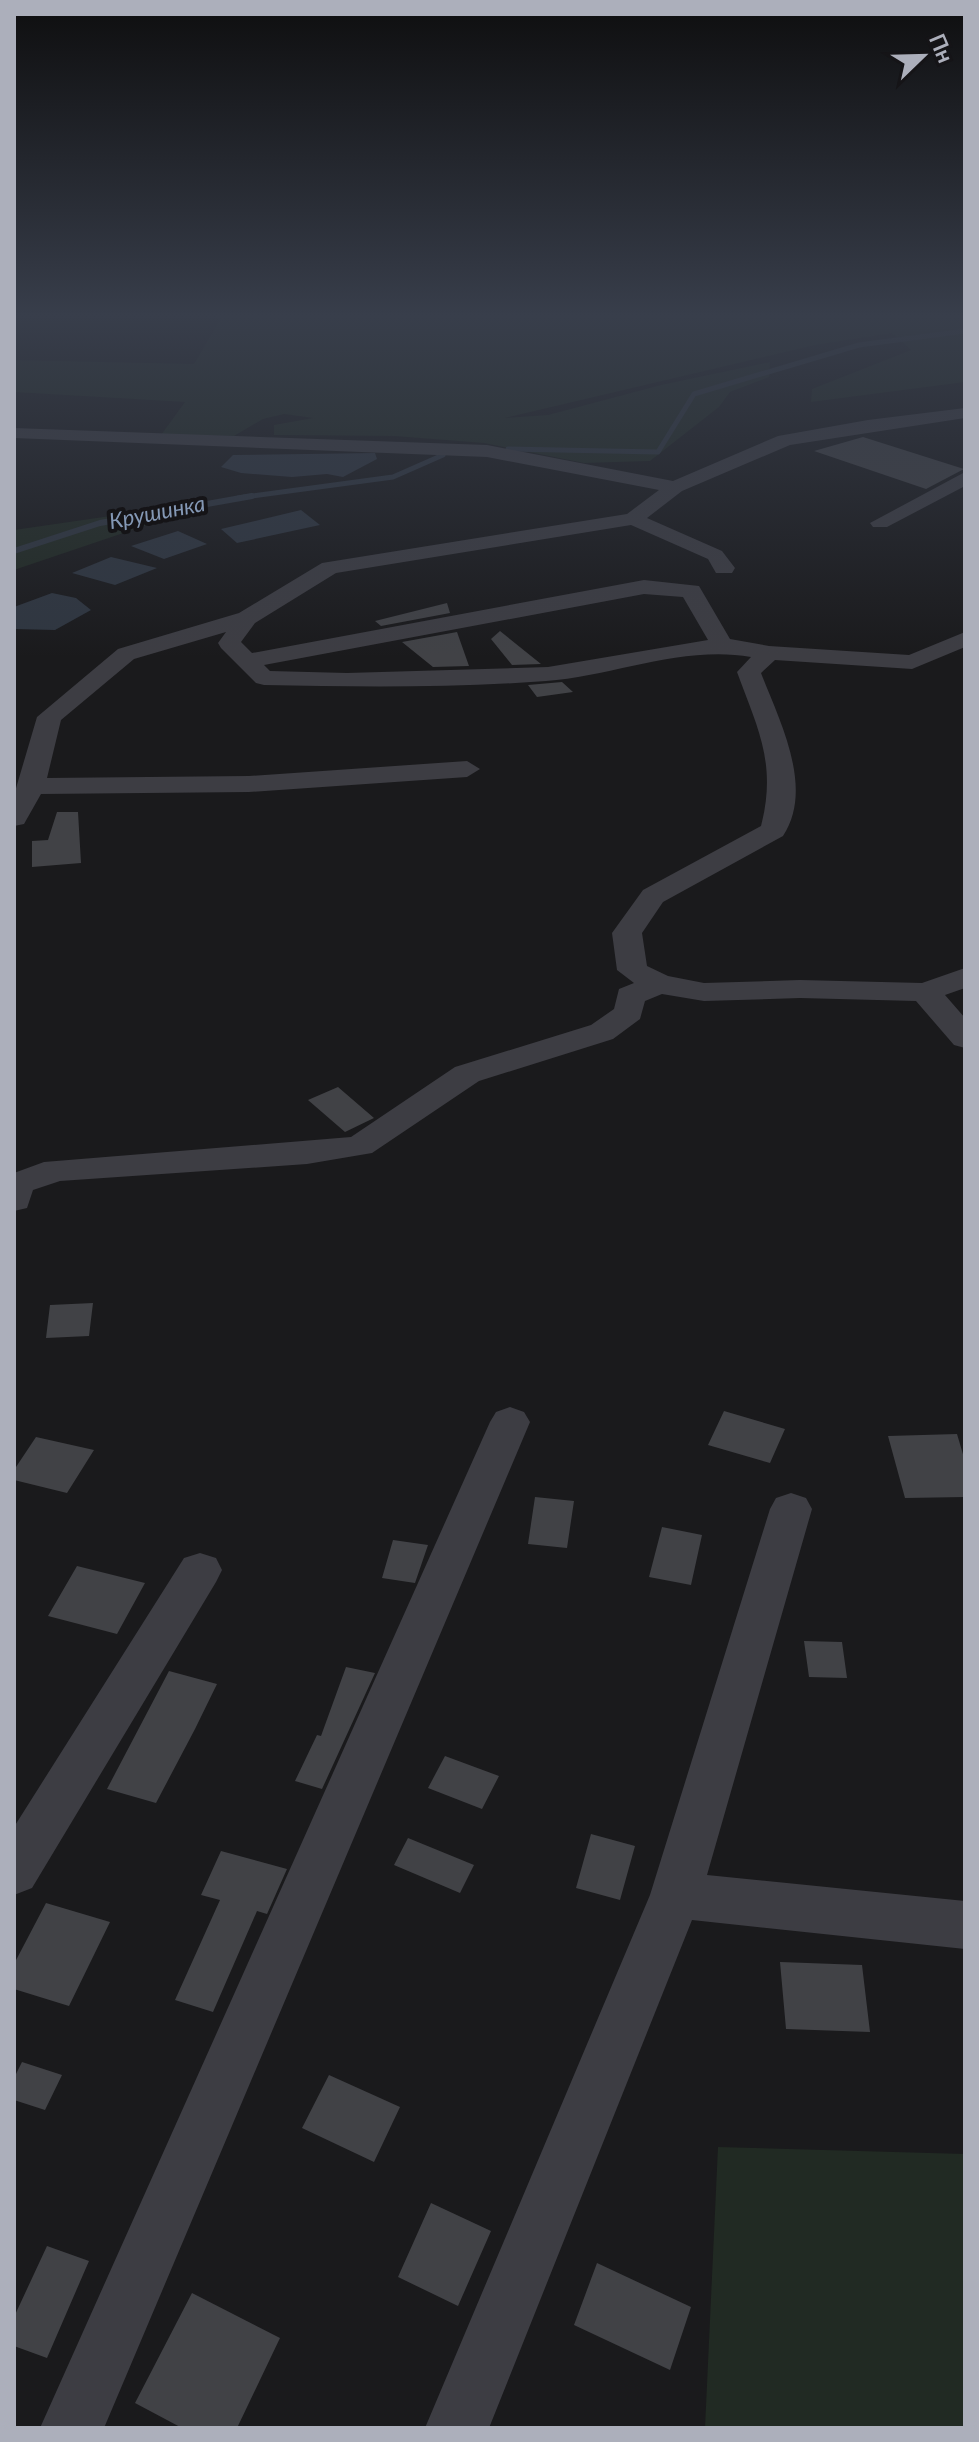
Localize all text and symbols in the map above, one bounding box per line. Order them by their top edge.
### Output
north arrow [883,16,963,96]
text: Пн [924,29,960,67]
water label: Крушинка [106,489,207,534]

